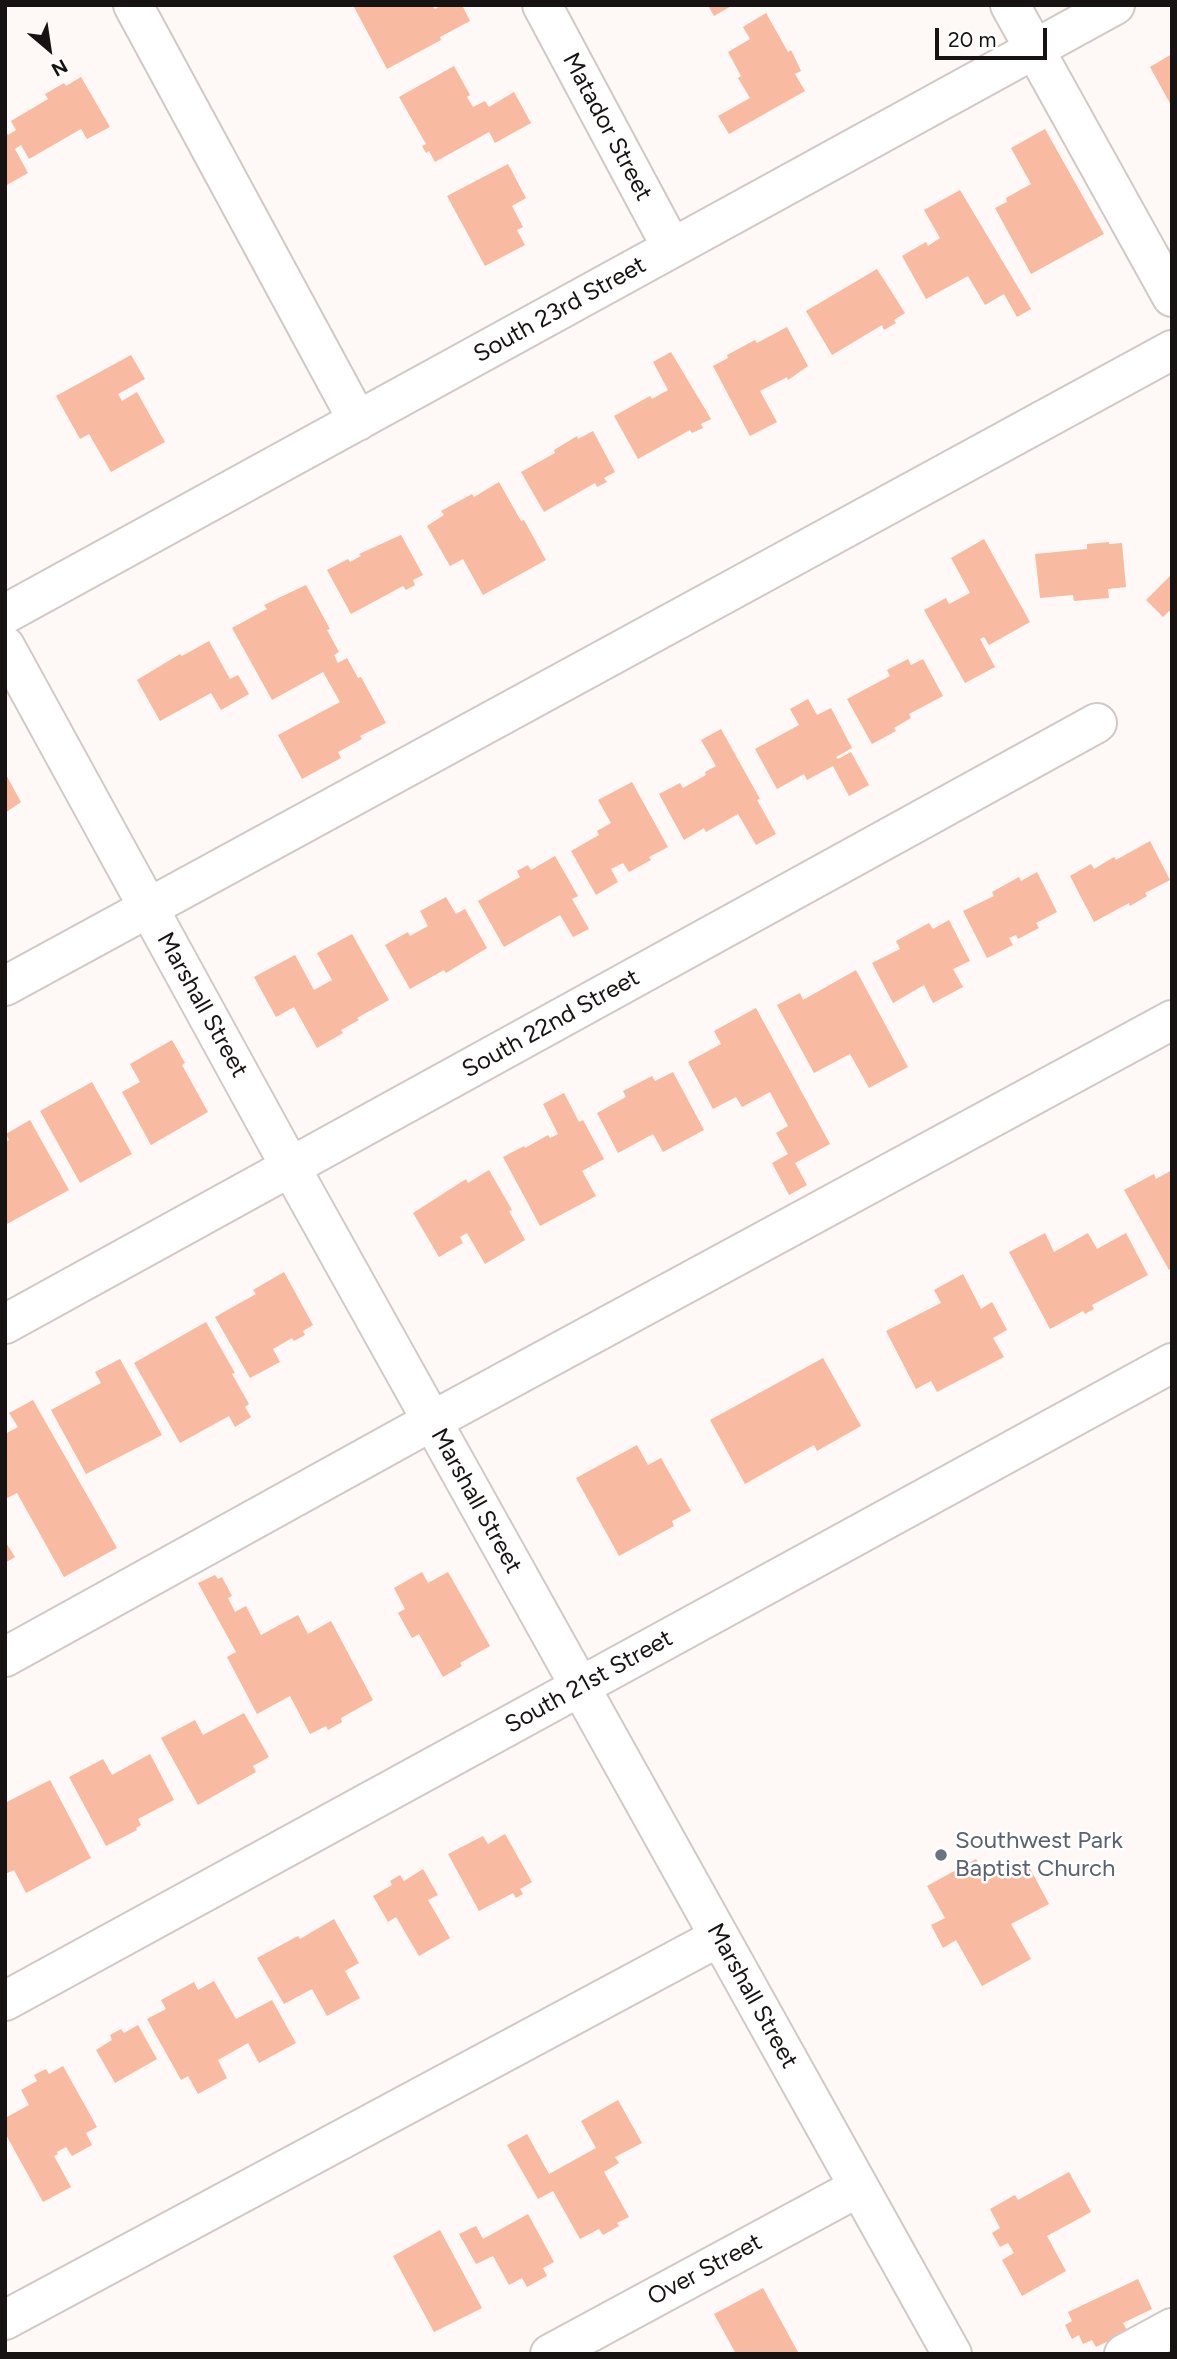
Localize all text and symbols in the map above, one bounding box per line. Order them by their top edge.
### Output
north arrow [14,14,84,84]
scale bar [939,14,1051,58]
text: 20 m [948,27,996,52]
street label: Matador Street [556,48,658,206]
text: N [47,54,71,81]
street label: South 23rd Street [469,251,651,369]
street label: Marshall Street [150,928,254,1082]
street label: South 22nd Street [457,963,645,1085]
street label: Marshall Street [424,1424,528,1578]
street label: South 21st Street [500,1624,678,1740]
place label: Southwest Park Baptist Church [955,1827,1123,1883]
marker: Southwest Park Baptist Church [933,1847,949,1863]
street label: Marshall Street [700,1919,804,2073]
street label: Over Street [643,2228,767,2312]

